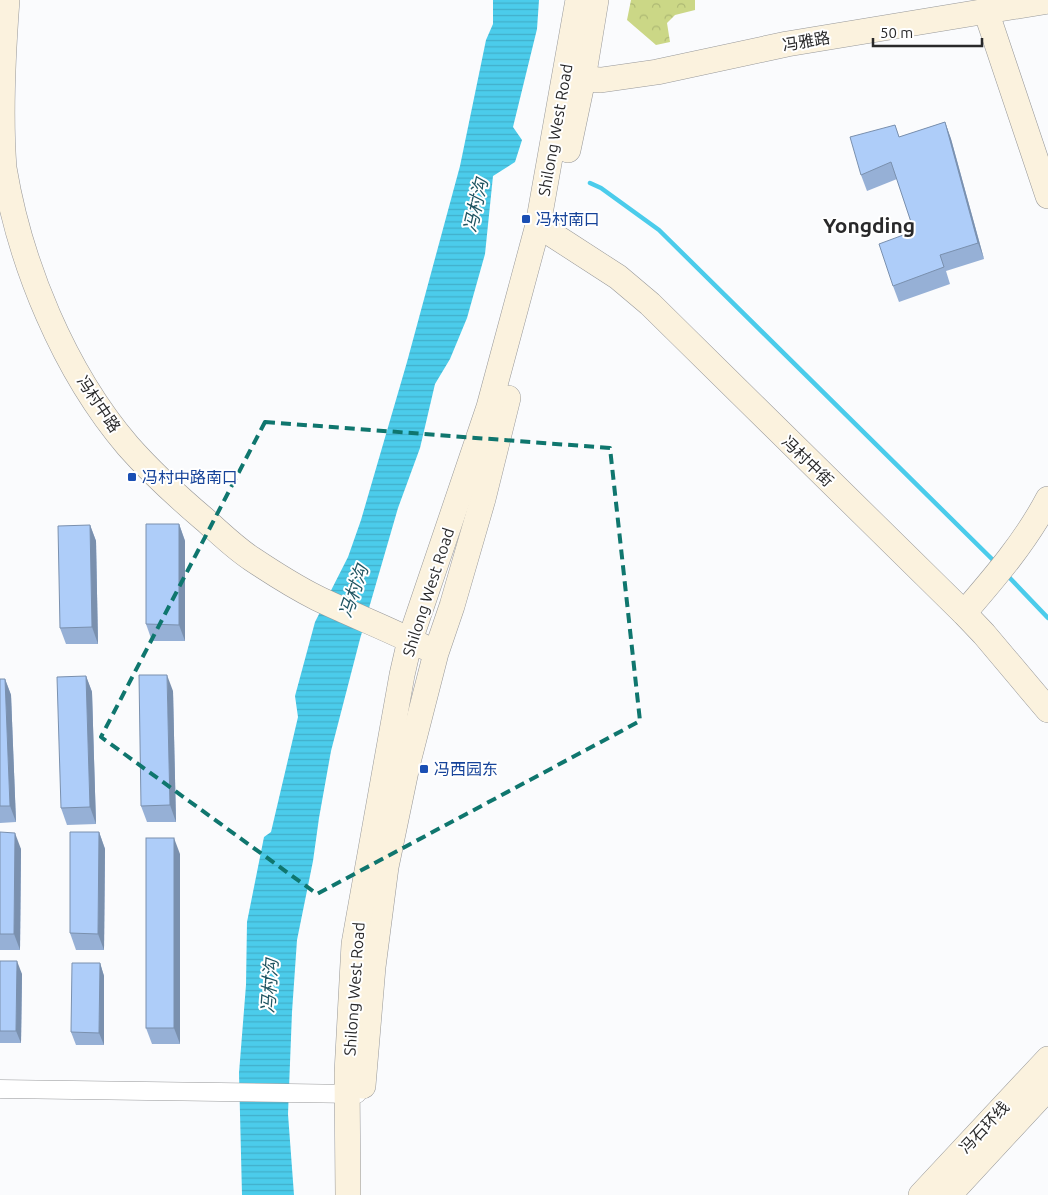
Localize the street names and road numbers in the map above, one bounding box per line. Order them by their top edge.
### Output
street label: 冯雅路 [781,28,831,54]
street label: Shilong West Road [534,62,576,198]
street label: 冯村中路 [74,372,124,436]
street label: 冯村中街 [779,432,837,490]
street label: Shilong West Road [399,525,457,659]
street label: Shilong West Road [340,921,368,1057]
street label: 冯石环线 [956,1097,1012,1157]

